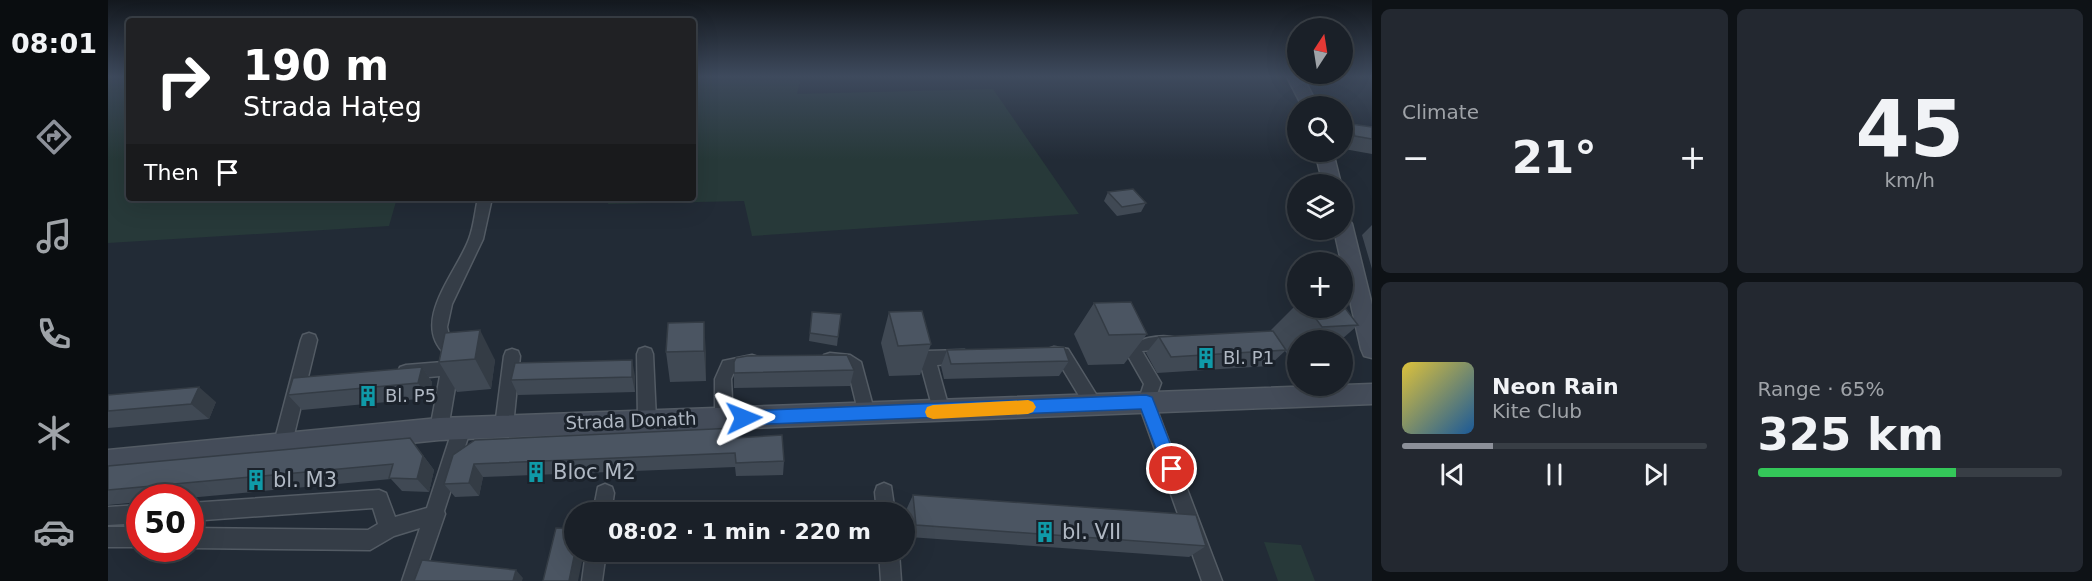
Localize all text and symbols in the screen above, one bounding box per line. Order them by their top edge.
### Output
north arrow [1287,18,1353,84]
map controls [1287,18,1353,396]
text: 08:01 [11,28,97,59]
text: 190 m [243,41,389,90]
icon: right [144,42,222,120]
text: 45 [1855,84,1964,174]
text: Strada Hațeg [243,91,422,122]
button: search [1287,96,1353,162]
text: Climate [1402,100,1479,124]
icon: directions [33,116,75,158]
text: 21° [1512,131,1597,184]
text: − [1402,138,1430,177]
text: + [1679,138,1707,177]
icon: arrive [211,156,244,189]
text: Then [144,160,199,185]
text: km/h [1885,168,1935,192]
button: layers [1287,174,1353,240]
icon: music [33,215,75,257]
button: + [1287,252,1353,318]
icon: phone [33,313,75,355]
button: − [1287,330,1353,396]
building icon: Bl. P1 [1194,346,1218,370]
place label: Bl. P1 [1223,347,1274,368]
text: Neon Rain [1492,374,1619,399]
text: Range · 65% [1758,377,1884,401]
building icon: Bl. P5 [356,384,380,408]
place label: Bl. P5 [385,385,436,406]
position arrow [712,386,776,450]
text: Kite Club [1492,399,1582,423]
street label: Strada Donath [565,408,697,433]
text: 325 km [1758,408,1944,461]
icon: climate [33,412,75,454]
pin [1146,443,1197,494]
icon: arrive [1155,452,1188,485]
icon: previous [1436,458,1469,491]
icon: pause [1538,458,1571,491]
icon: next [1639,458,1672,491]
building icon: Bloc M2 [524,460,548,484]
place label: Bloc M2 [553,460,636,484]
building icon: bl. M3 [244,468,268,492]
place label: bl. M3 [273,468,337,492]
speed limit sign: 50 [126,484,204,562]
icon: car [33,511,75,553]
text: 08:02 · 1 min · 220 m [608,519,871,544]
building icon: bl. VII [1033,520,1057,544]
place label: bl. VII [1062,520,1121,544]

